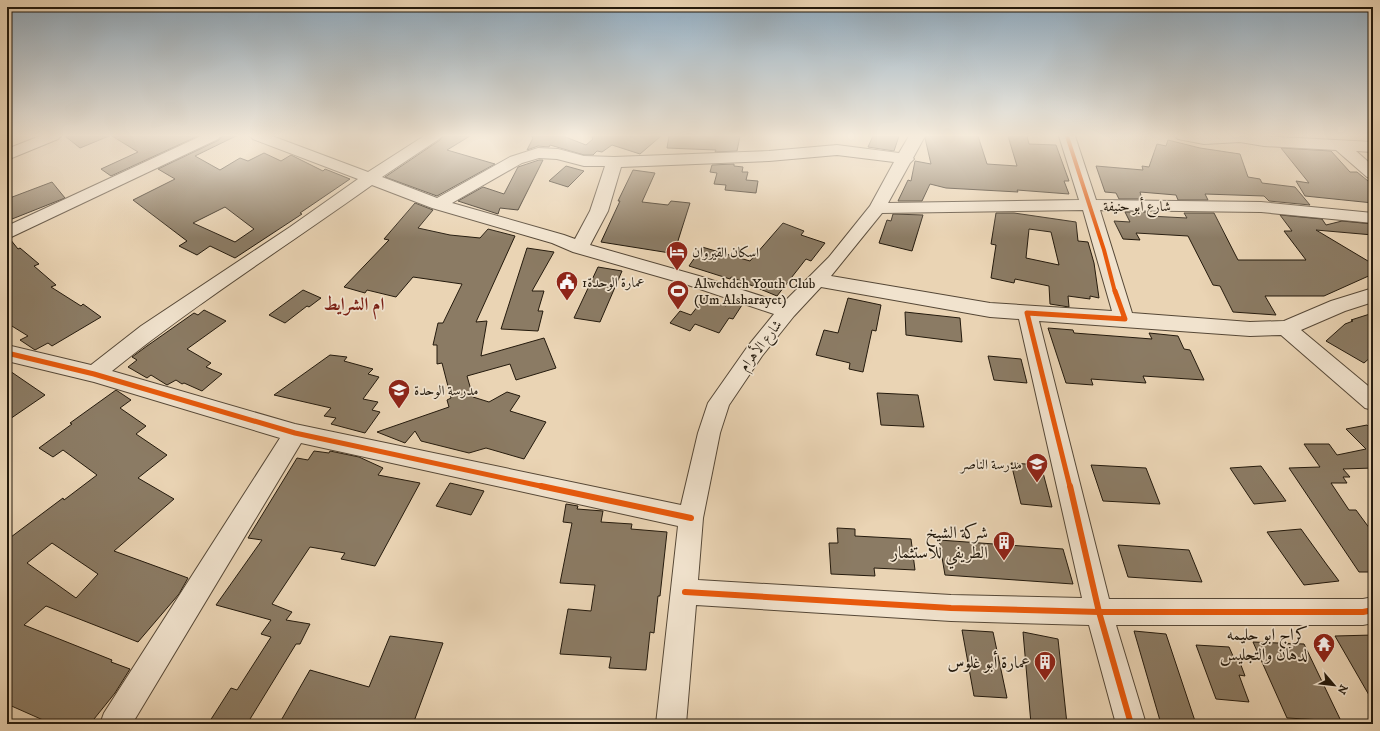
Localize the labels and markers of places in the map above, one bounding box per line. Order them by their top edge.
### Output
hotel icon: اسكان القيروان [664,239,690,272]
place label: اسكان القيروان [692,244,759,262]
public building icon: عمارة الوحدة1 [554,269,580,302]
place label: عمارة الوحدة1 [582,274,645,292]
place label: Alwehdeh Youth Club (Um Alsharayet) [694,275,816,309]
sports icon: Alwehdeh Youth Club (Um Alsharayet) [665,278,691,311]
school or university icon: مدرسة الوحدة [386,377,412,410]
place label: مدرسة الوحدة [414,382,478,400]
school or university icon: مدرسة الناصر [1024,451,1050,484]
place label: مدرسة الناصر [959,456,1022,474]
place label: شركة الشيخ الطريفي للاستثمار [889,522,988,570]
building icon: شركة الشيخ الطريفي للاستثمار [991,529,1017,562]
place label: كراج ابو حليمه لدهان والتجليس [1220,624,1308,666]
temple icon: كراج ابو حليمه لدهان والتجليس [1311,631,1337,664]
building icon: عمارة أبو غلوس [1032,649,1058,682]
place label: عمارة أبو غلوس [947,650,1030,674]

